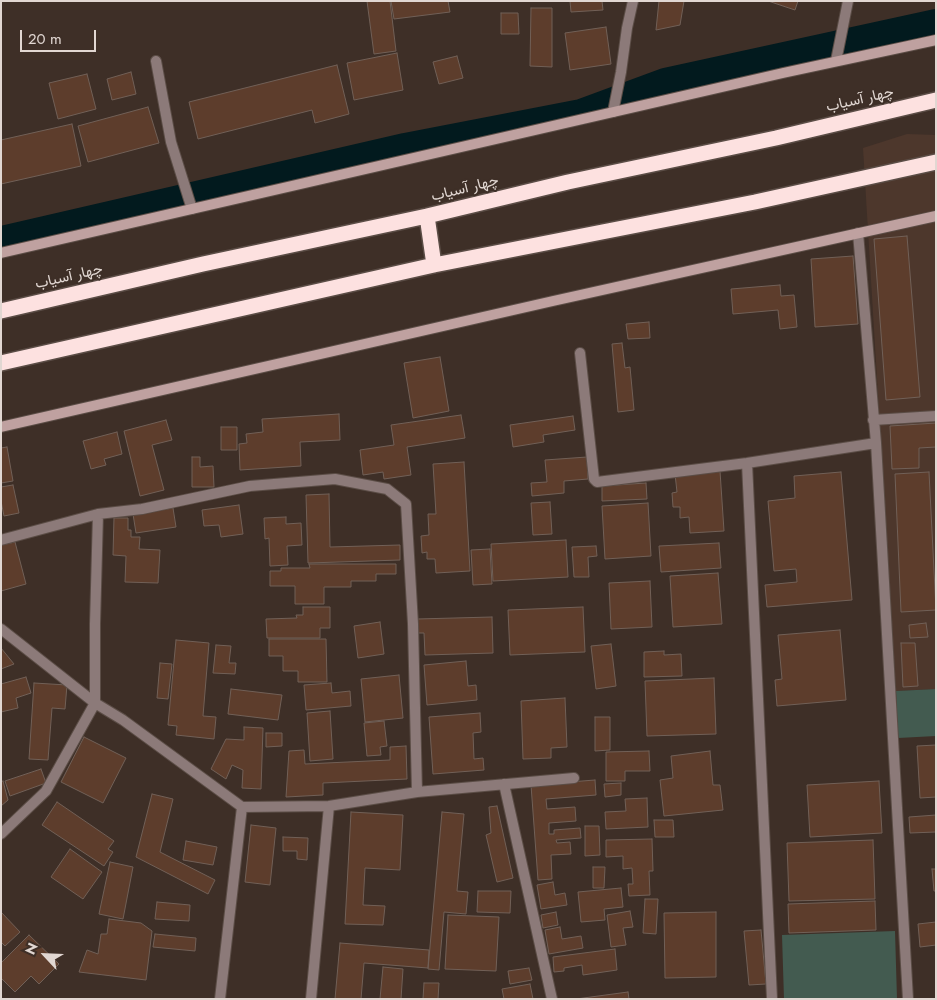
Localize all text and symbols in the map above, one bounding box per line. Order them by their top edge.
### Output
scale bar [22,20,99,52]
text: 20 m [28,28,62,50]
street label: چهار آسیاب [824,83,896,117]
street label: چهار آسیاب [429,172,501,206]
street label: چهار آسیاب [33,260,105,294]
north arrow [20,930,70,980]
text: N [20,939,43,958]

